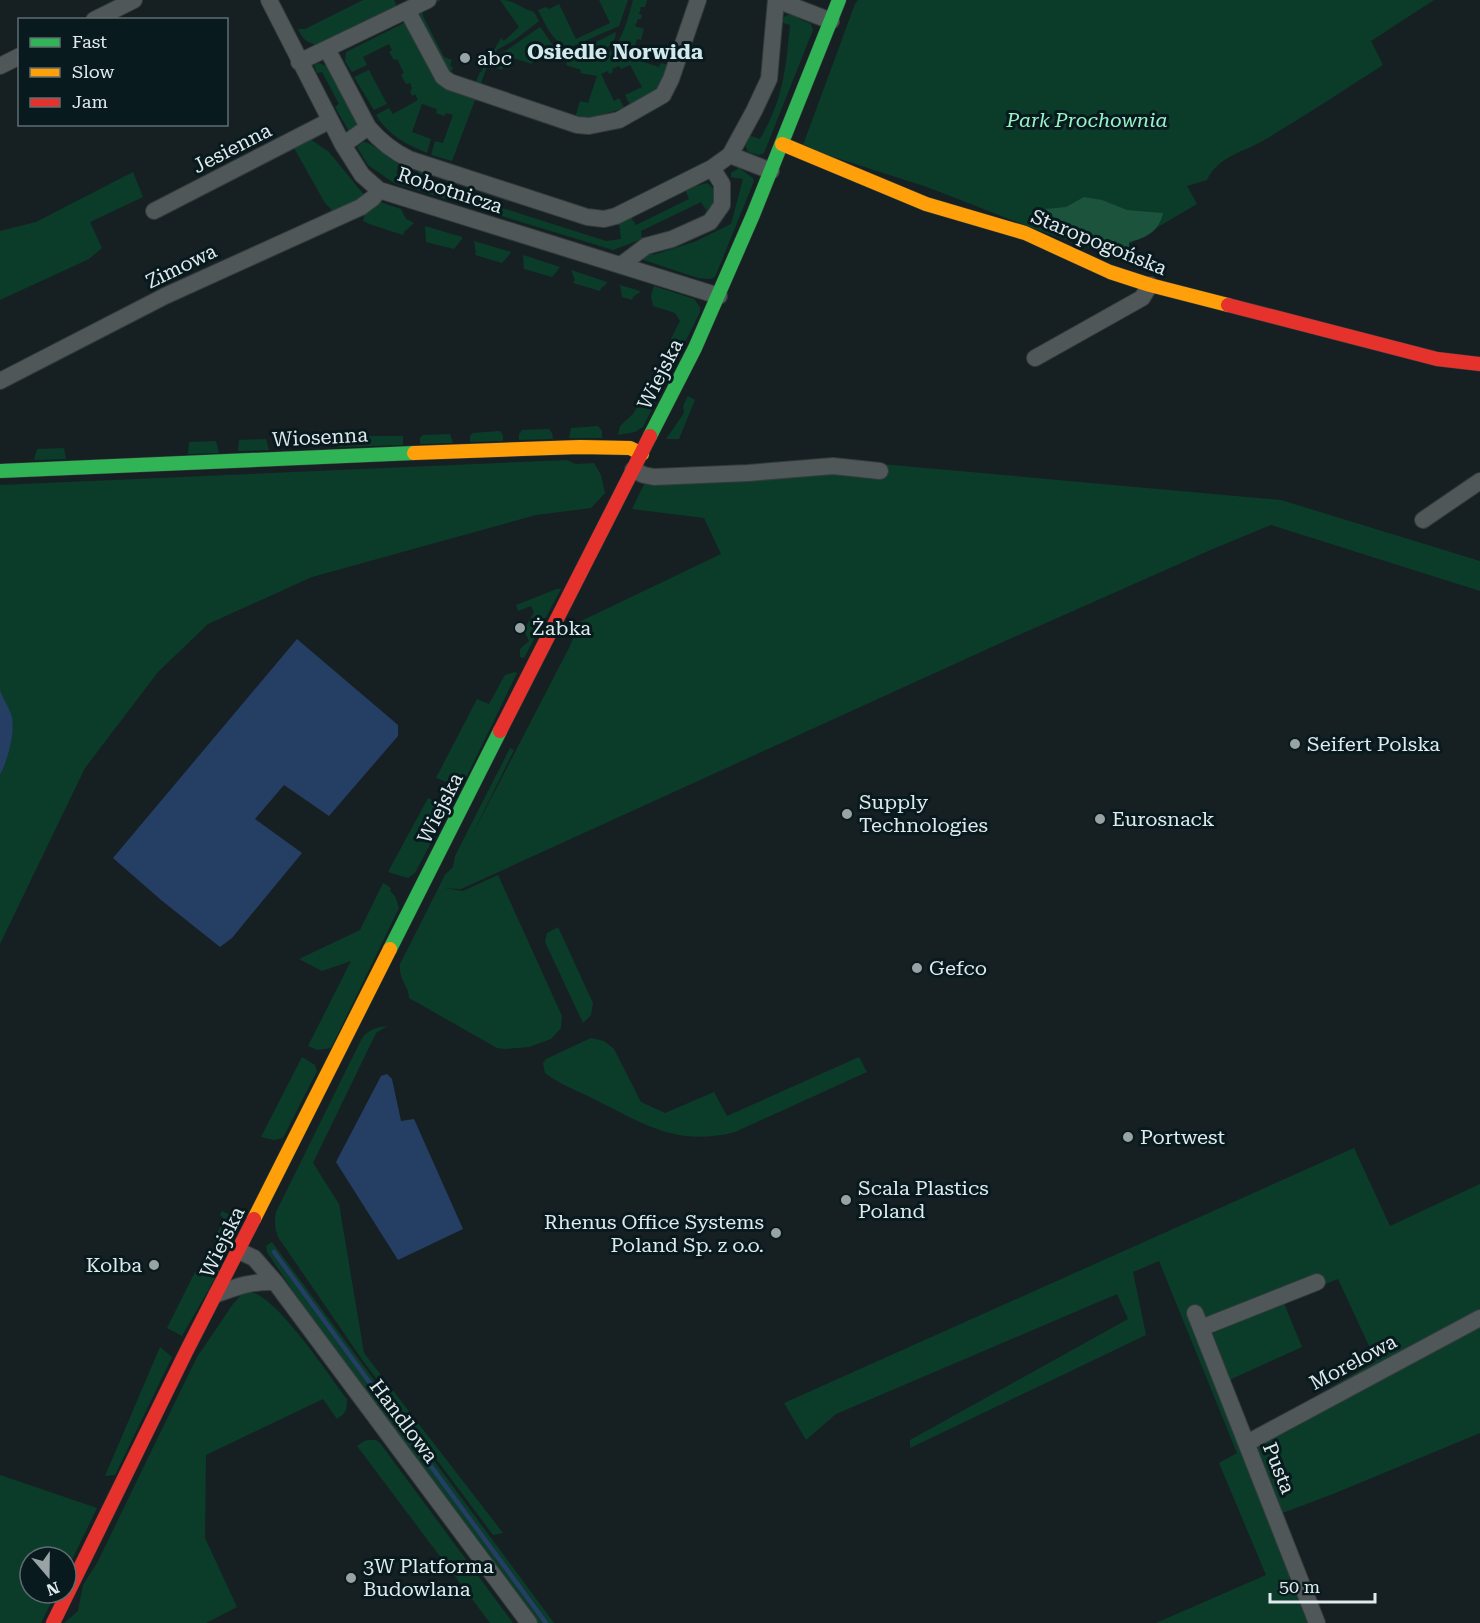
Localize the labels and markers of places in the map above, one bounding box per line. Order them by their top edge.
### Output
place label: abc [477,46,512,70]
marker: abc [458,51,472,65]
place label: Żabka [532,616,591,640]
marker: Żabka [513,621,527,635]
place label: Seifert Polska [1307,732,1440,756]
marker: Seifert Polska [1288,737,1302,751]
place label: Supply Technologies [859,790,988,837]
marker: Supply Technologies [840,807,854,821]
place label: Eurosnack [1112,807,1215,831]
marker: Eurosnack [1093,812,1107,826]
place label: Gefco [929,956,987,980]
marker: Gefco [910,961,924,975]
place label: Portwest [1140,1125,1225,1149]
marker: Portwest [1121,1130,1135,1144]
place label: Scala Plastics Poland [858,1176,989,1223]
marker: Scala Plastics Poland [839,1193,853,1207]
place label: Rhenus Office Systems Poland Sp. z o.o. [544,1210,764,1257]
marker: Rhenus Office Systems Poland Sp. z o.o. [769,1226,783,1240]
place label: Kolba [86,1253,142,1277]
marker: Kolba [147,1258,161,1272]
place label: 3W Platforma Budowlana [363,1554,494,1601]
marker: 3W Platforma Budowlana [344,1571,358,1585]

